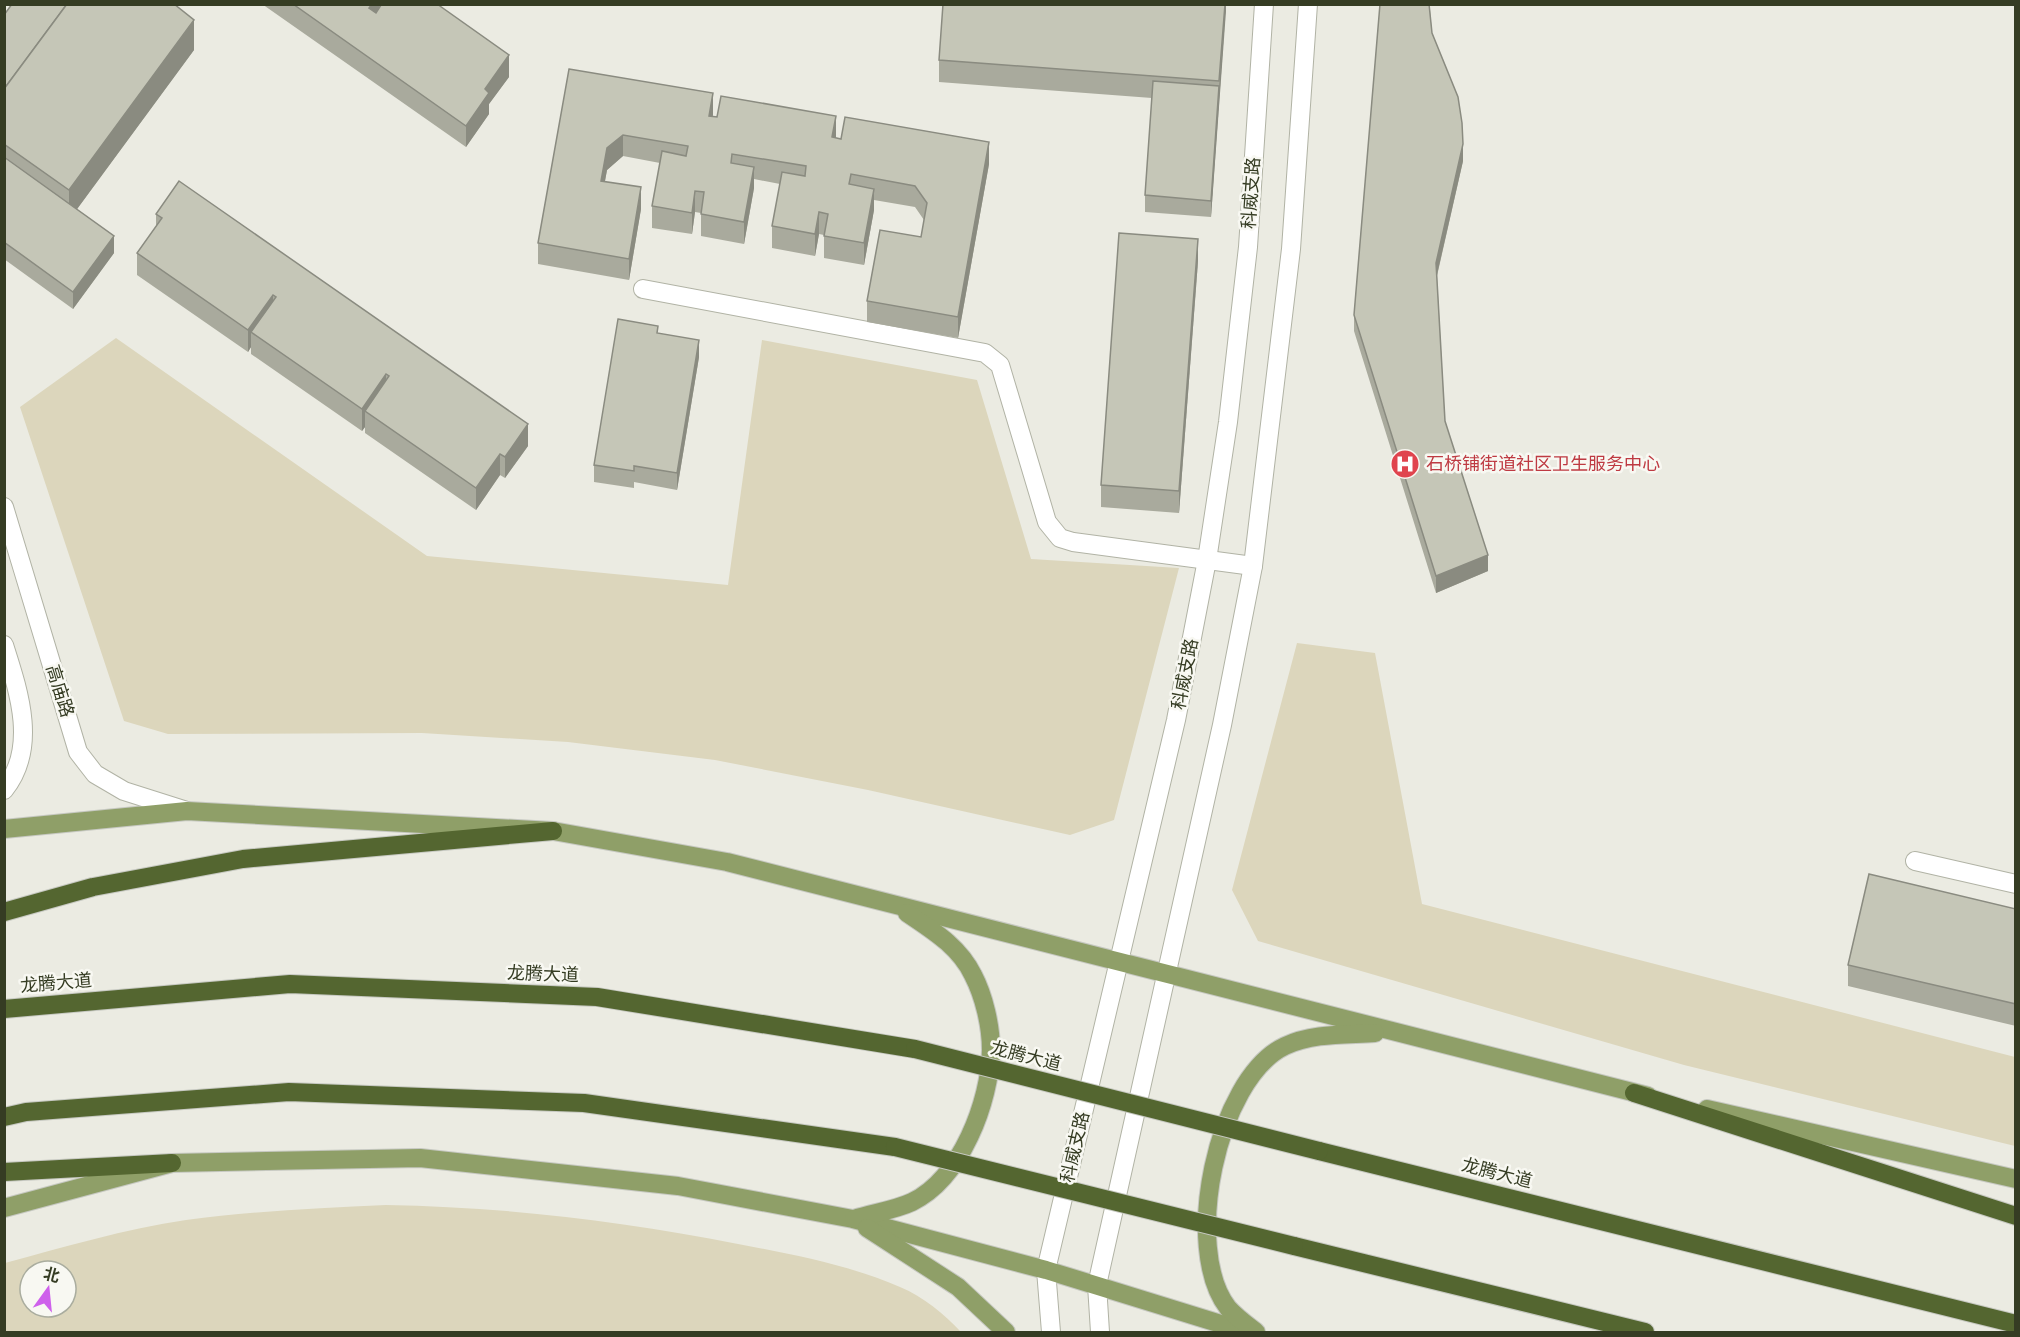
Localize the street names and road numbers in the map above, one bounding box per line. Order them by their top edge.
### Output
street label: 科威支路 [1239,156,1264,230]
street label: 科威支路 [1168,637,1203,711]
street label: 高庙路 [42,662,77,720]
street label: 龙腾大道 [507,963,579,986]
street label: 龙腾大道 [19,970,93,997]
street label: 龙腾大道 [988,1038,1063,1075]
street label: 科威支路 [1057,1110,1094,1185]
street label: 龙腾大道 [1459,1155,1534,1192]

